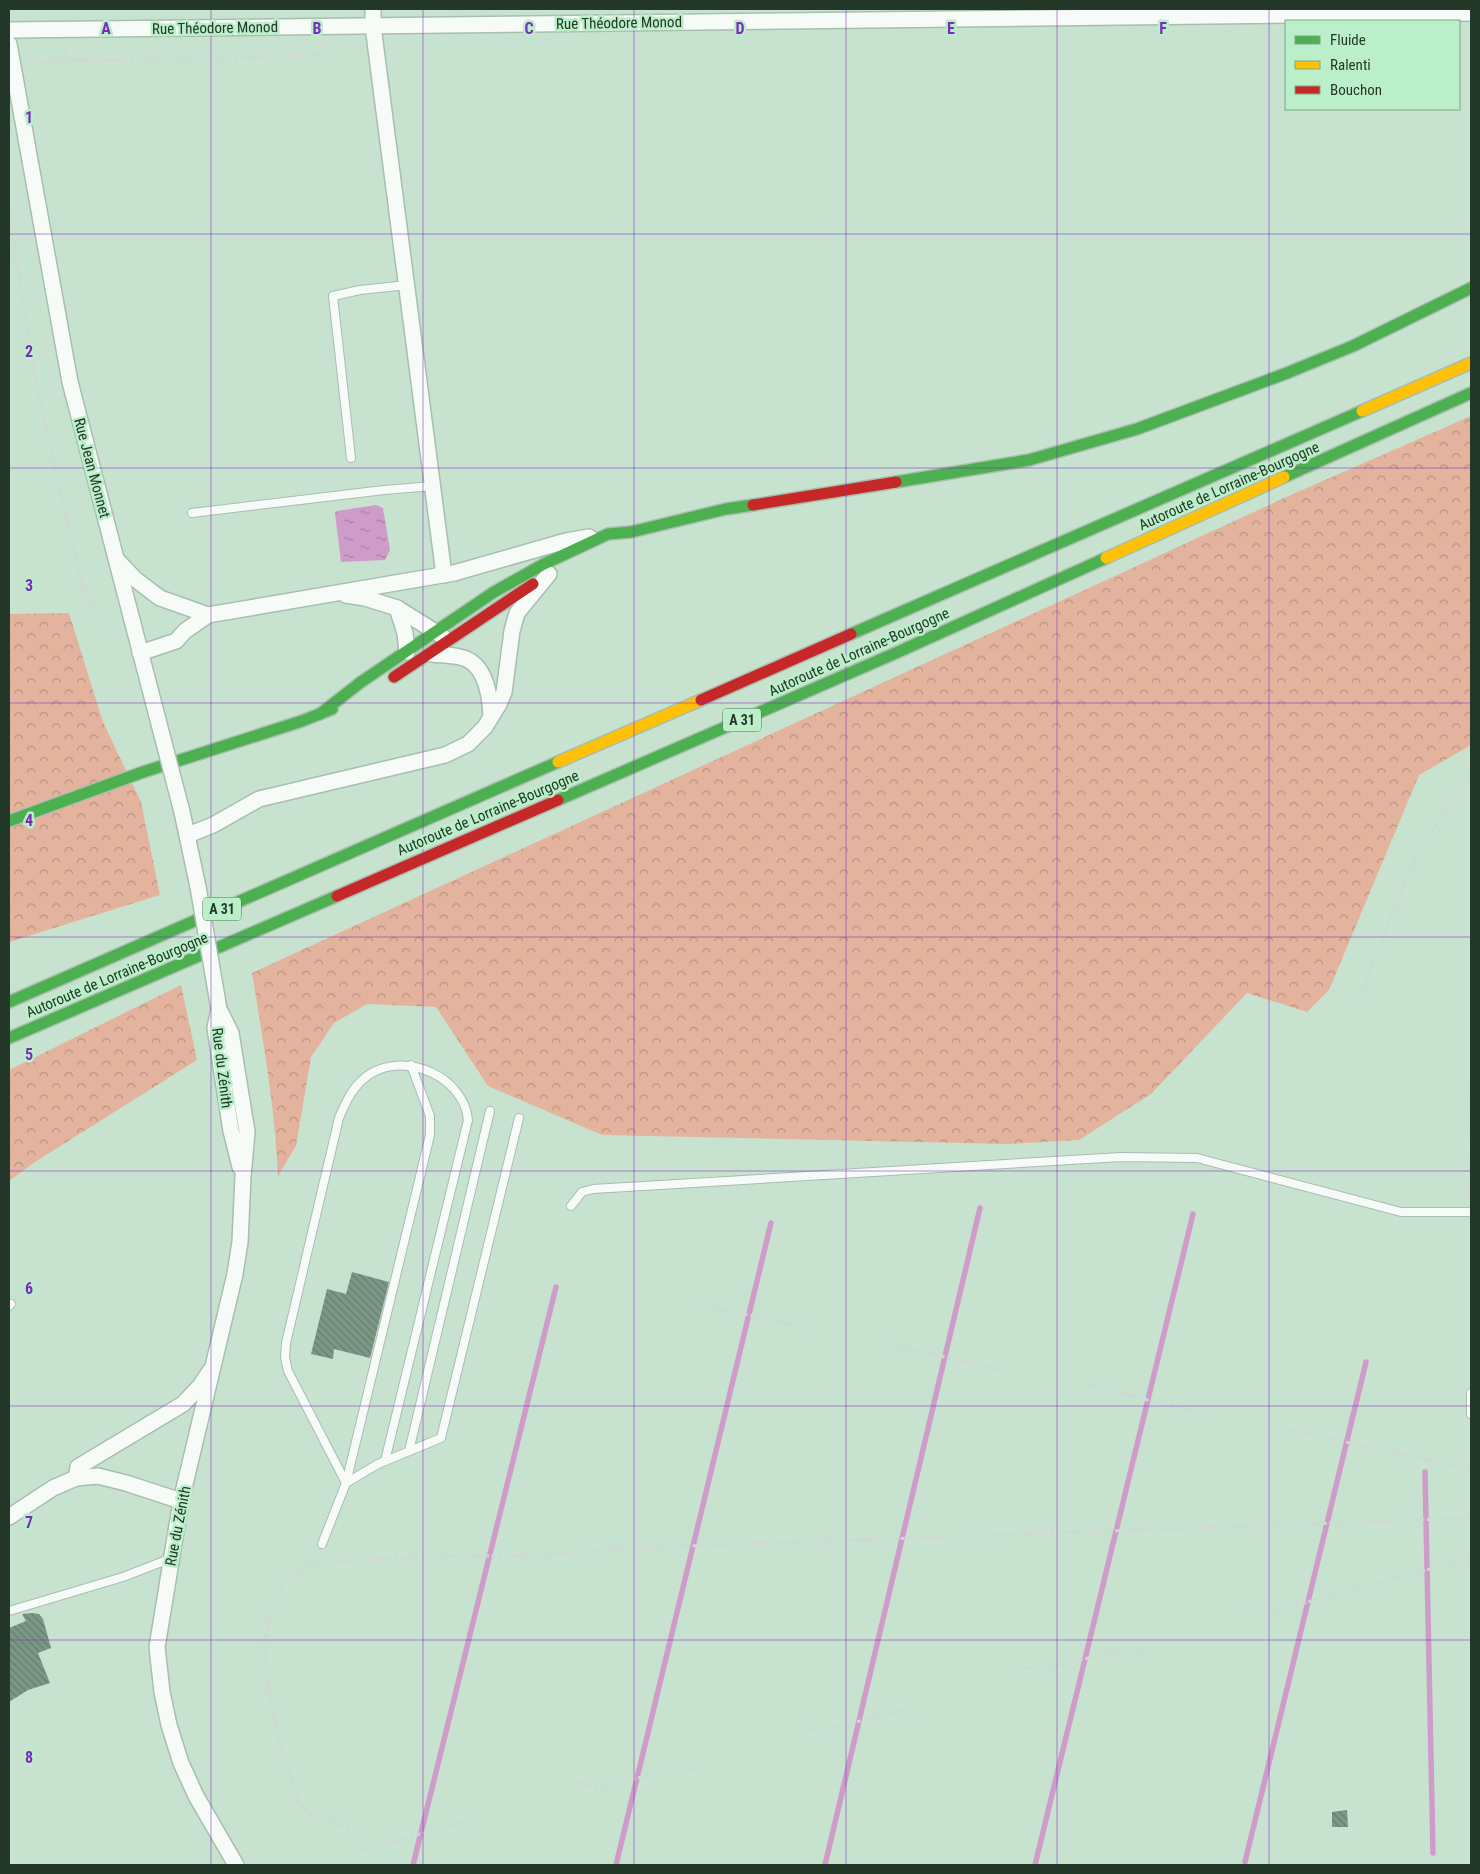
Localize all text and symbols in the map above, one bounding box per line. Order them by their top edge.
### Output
street label: Rue Théodore Monod [556,13,682,33]
street label: Rue Théodore Monod [152,18,278,38]
text: A [101,19,111,38]
text: B [313,19,322,38]
text: C [524,19,534,38]
text: D [735,19,745,38]
text: E [947,19,955,38]
text: F [1159,19,1167,38]
legend [1285,20,1460,110]
text: Fluide [1330,31,1366,49]
text: Ralenti [1330,56,1371,74]
text: Bouchon [1330,81,1382,99]
text: 1 [25,108,33,127]
text: 2 [25,342,33,361]
street label: Rue Jean Monnet [70,416,114,520]
street label: Autoroute de Lorraine-Bourgogne [1136,438,1322,534]
text: 3 [25,576,33,595]
street label: Autoroute de Lorraine-Bourgogne [766,604,952,700]
road number: A 31 [723,708,761,732]
street label: Autoroute de Lorraine-Bourgogne [394,766,582,860]
text: 4 [25,811,33,830]
road number: A 31 [203,898,241,921]
street label: Autoroute de Lorraine-Bourgogne [23,928,211,1022]
street label: Rue du Zénith [208,1027,236,1109]
text: 5 [25,1045,33,1064]
text: 6 [25,1279,33,1298]
street label: Rue du Zénith [161,1485,195,1567]
text: 7 [25,1513,33,1532]
text: 8 [25,1748,33,1767]

